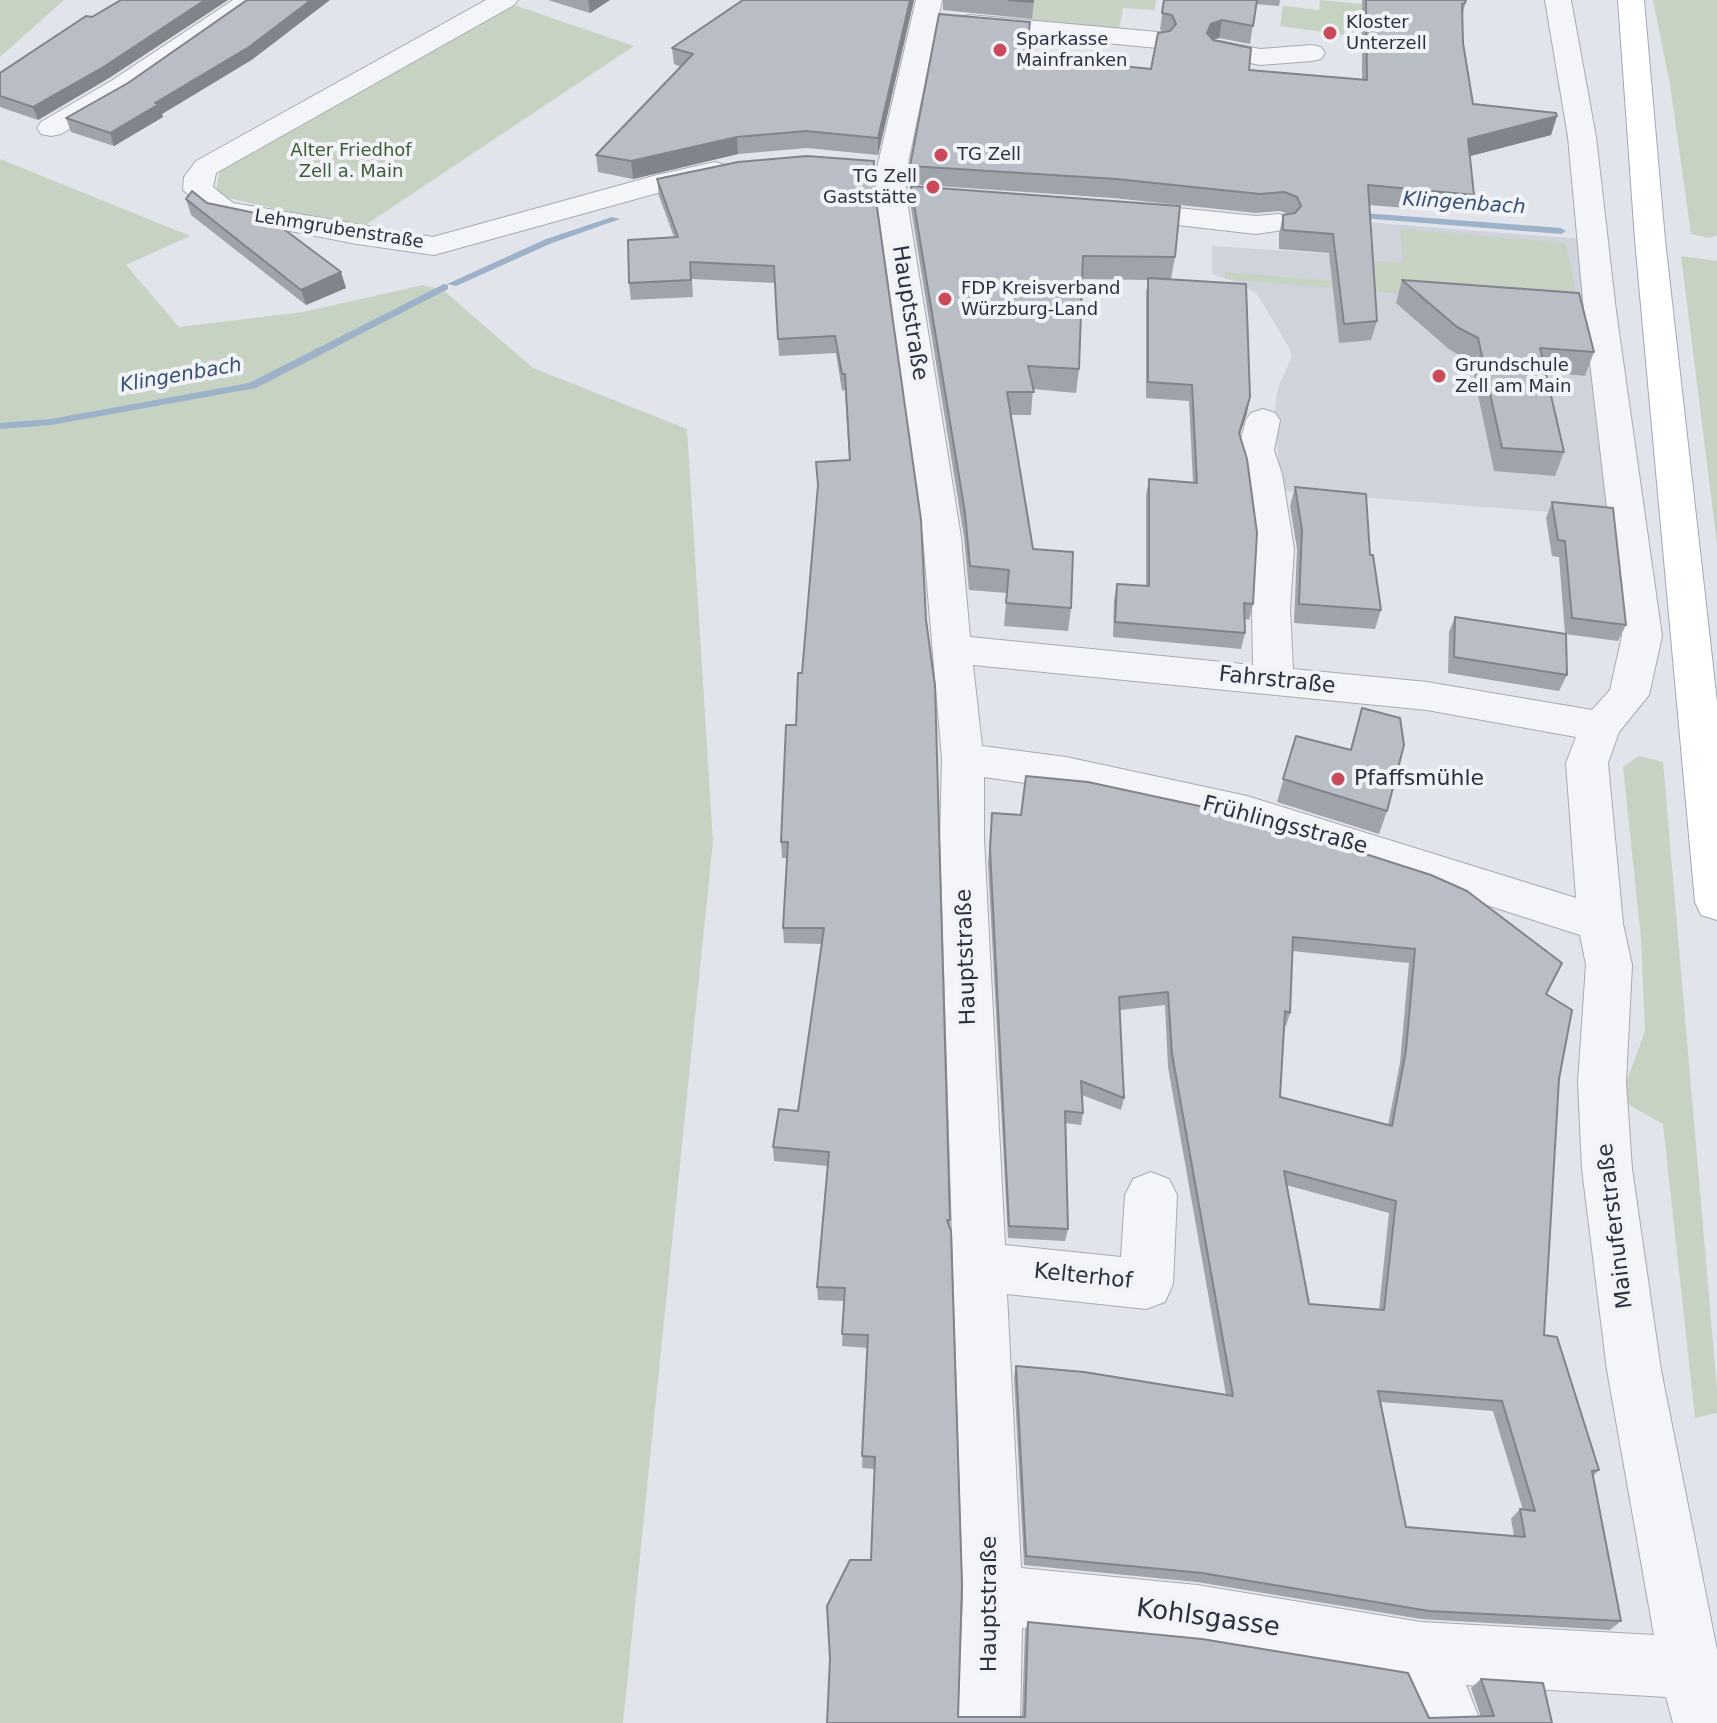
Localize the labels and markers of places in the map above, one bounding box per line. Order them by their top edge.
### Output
place label: Kloster Unterzell [1346,12,1427,54]
marker: Kloster Unterzell [1321,24,1339,42]
place label: Sparkasse Mainfranken [1016,29,1127,72]
marker: Sparkasse Mainfranken [991,41,1009,59]
place label: TG Zell [957,144,1021,166]
marker: TG Zell [932,146,950,164]
place label: TG Zell Gaststätte [823,166,917,208]
marker: TG Zell Gaststätte [924,178,942,196]
place label: FDP Kreisverband Würzburg-Land [961,278,1120,320]
marker: FDP Kreisverband Würzburg-Land [936,290,954,308]
place label: Grundschule Zell am Main [1455,355,1571,398]
marker: Grundschule Zell am Main [1430,367,1448,385]
place label: Pfaffsmühle [1354,766,1484,792]
marker: Pfaffsmühle [1329,770,1347,788]

